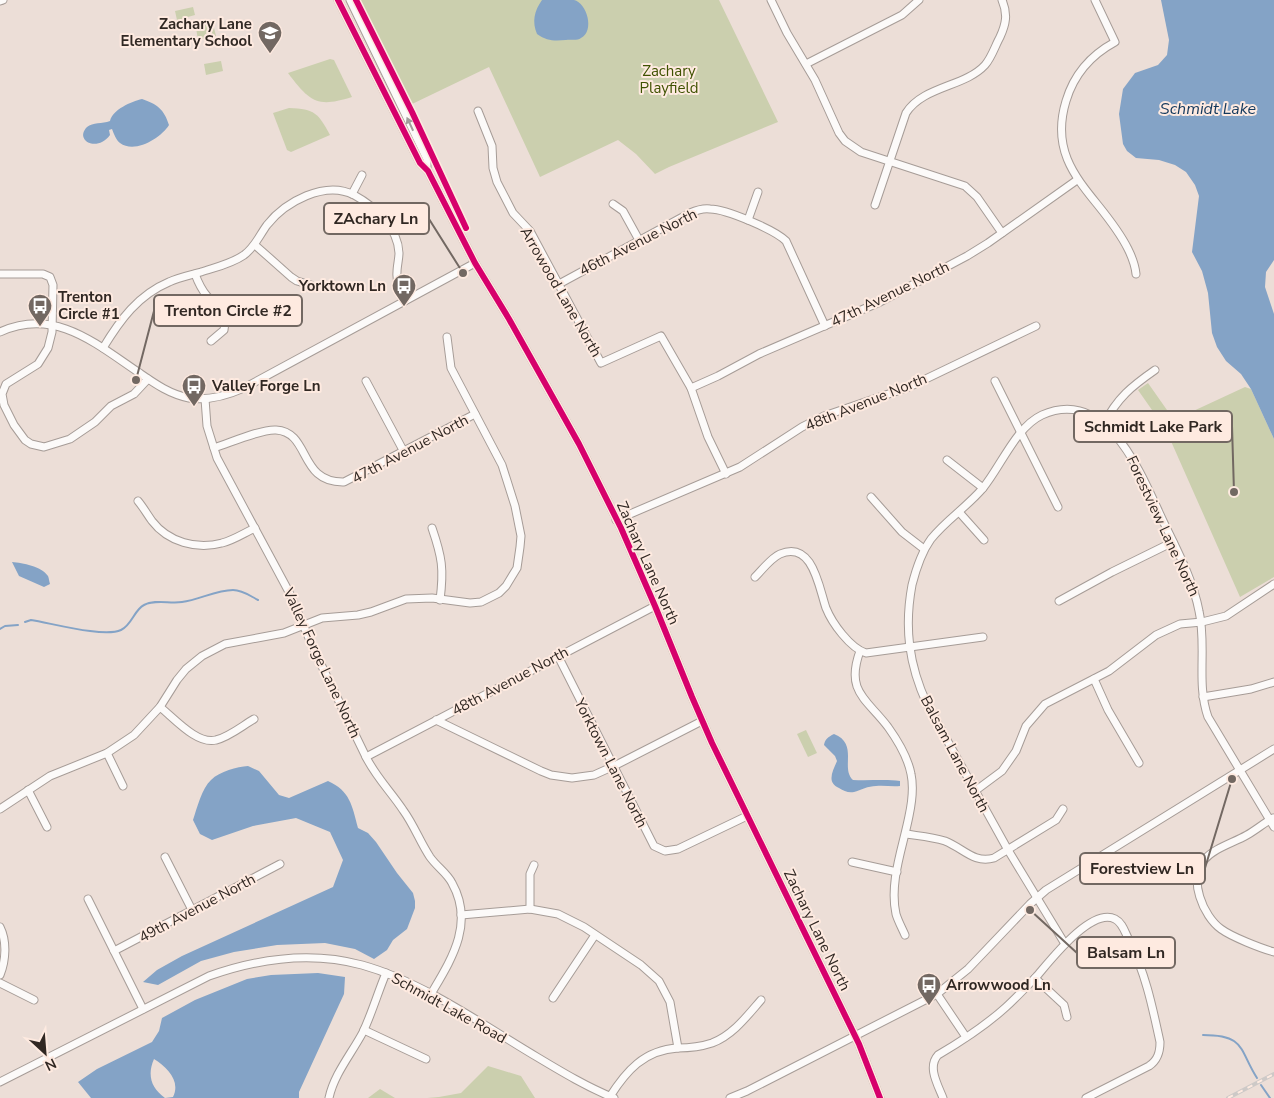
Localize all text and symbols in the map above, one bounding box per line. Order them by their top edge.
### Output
place label: Zachary Lane Elementary School [121,14,252,51]
school or university icon: Zachary Lane Elementary School [257,20,283,54]
park label: Zachary Playfield [639,61,699,98]
water label: Schmidt Lake [1160,98,1257,120]
one-way arrow [406,117,414,131]
callout: ZAchary Ln [324,203,429,234]
street label: 46th Avenue North [576,204,700,280]
text: ZAchary Ln [334,208,418,230]
street label: Arrowood Lane North [516,223,606,361]
street label: 47th Avenue North [827,257,953,331]
bus stop icon: Yorktown Ln [391,273,417,307]
place label: Yorktown Ln [298,276,386,296]
place label: Trenton Circle #1 [58,287,120,324]
bus stop icon: Trenton Circle #1 [27,293,53,327]
callout: Trenton Circle #2 [154,295,302,326]
text: Trenton Circle #2 [164,300,292,322]
street label: 48th Avenue North [802,368,930,436]
bus stop icon: Valley Forge Ln [181,373,207,407]
place label: Valley Forge Ln [211,376,320,396]
street label: 47th Avenue North [348,410,472,488]
callout: Schmidt Lake Park [1074,411,1232,442]
text: Schmidt Lake Park [1084,416,1222,438]
street label: Forestview Lane North [1122,452,1204,600]
street label: Zachary Lane North [612,498,684,628]
street label: Valley Forge Lane North [278,584,366,741]
street label: 48th Avenue North [448,642,572,720]
street label: Balsam Lane North [916,692,994,816]
street label: Yorktown Lane North [569,694,652,831]
callout: Forestview Ln [1080,853,1205,884]
text: Forestview Ln [1090,858,1194,880]
street label: Zachary Lane North [779,866,855,994]
street label: 49th Avenue North [135,869,259,947]
callout: Balsam Ln [1077,937,1175,968]
text: Balsam Ln [1087,942,1165,964]
street label: Schmidt Lake Road [388,968,510,1048]
bus stop icon: Arrowwood Ln [916,972,942,1006]
place label: Arrowwood Ln [946,975,1051,995]
north arrow [20,1028,70,1078]
text: N [42,1053,59,1075]

